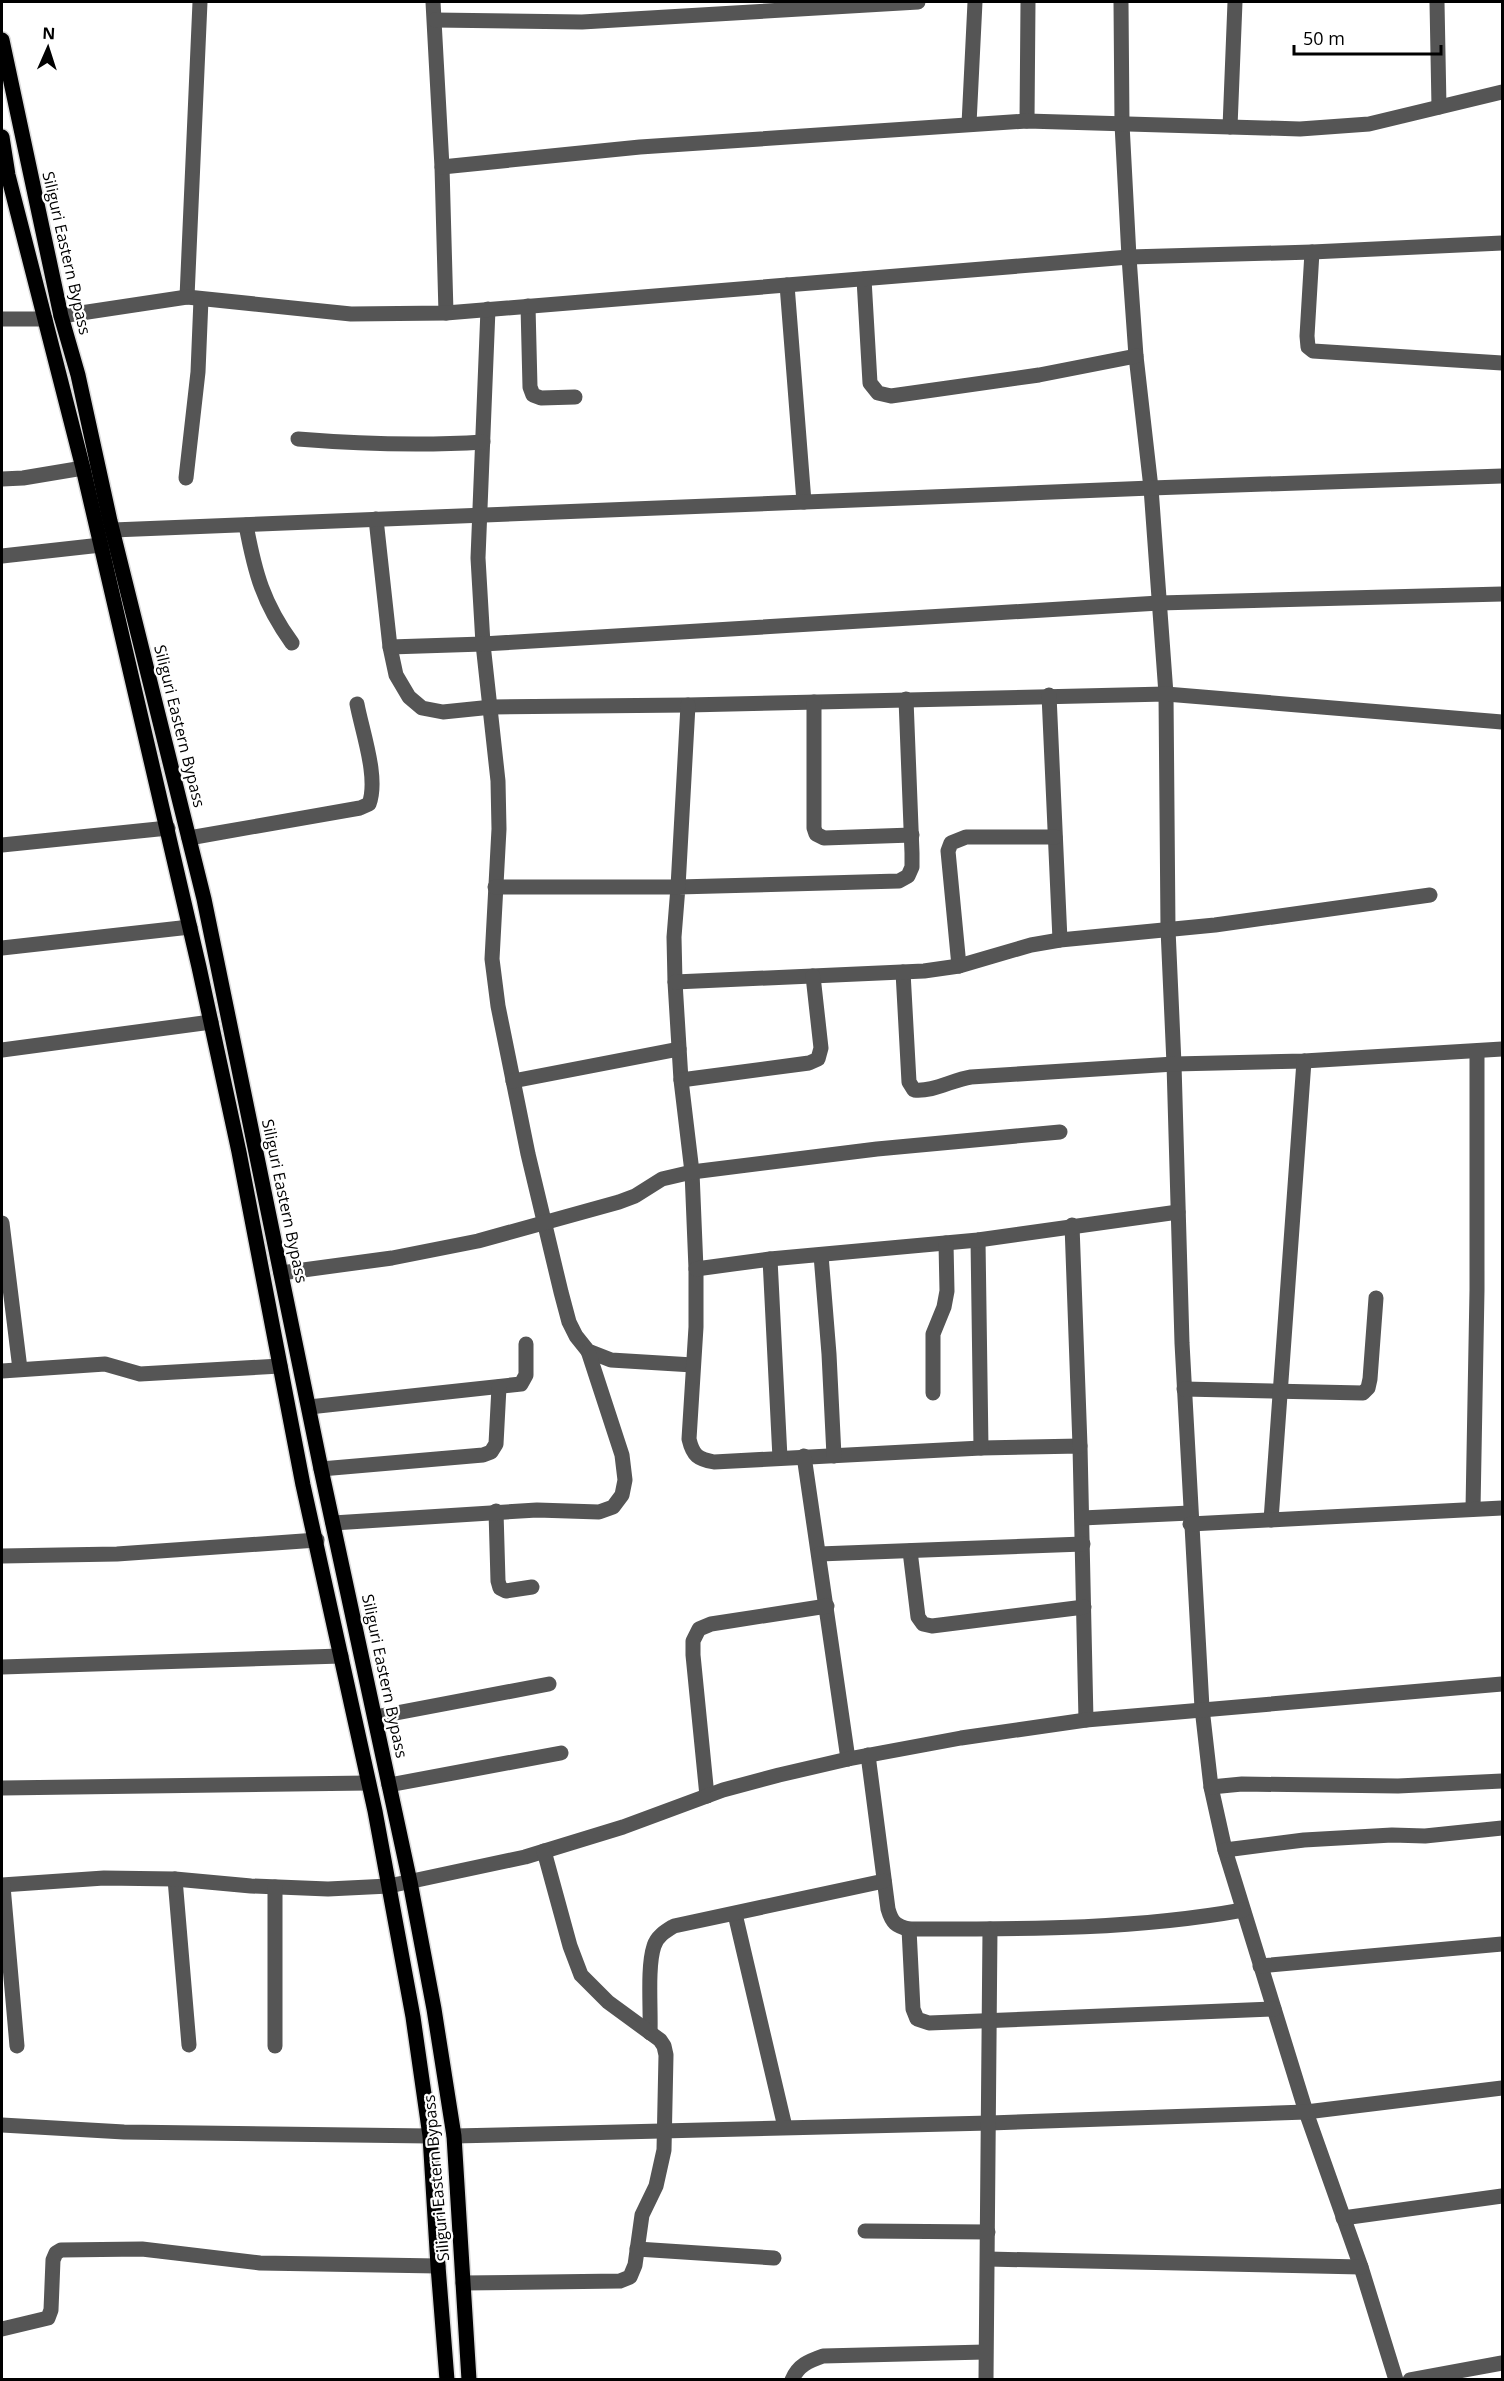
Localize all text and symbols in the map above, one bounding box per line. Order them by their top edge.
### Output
north arrow [18,18,78,78]
scale bar [1294,18,1441,56]
text: N [42,22,56,44]
text: 50 m [1303,26,1345,50]
street label: Siliguri Eastern Bypass [37,169,97,337]
street label: Siliguri Eastern Bypass [149,642,211,810]
street label: Siliguri Eastern Bypass [257,1117,313,1285]
street label: Siliguri Eastern Bypass [357,1592,413,1760]
street label: Siliguri Eastern Bypass [418,2094,454,2262]

